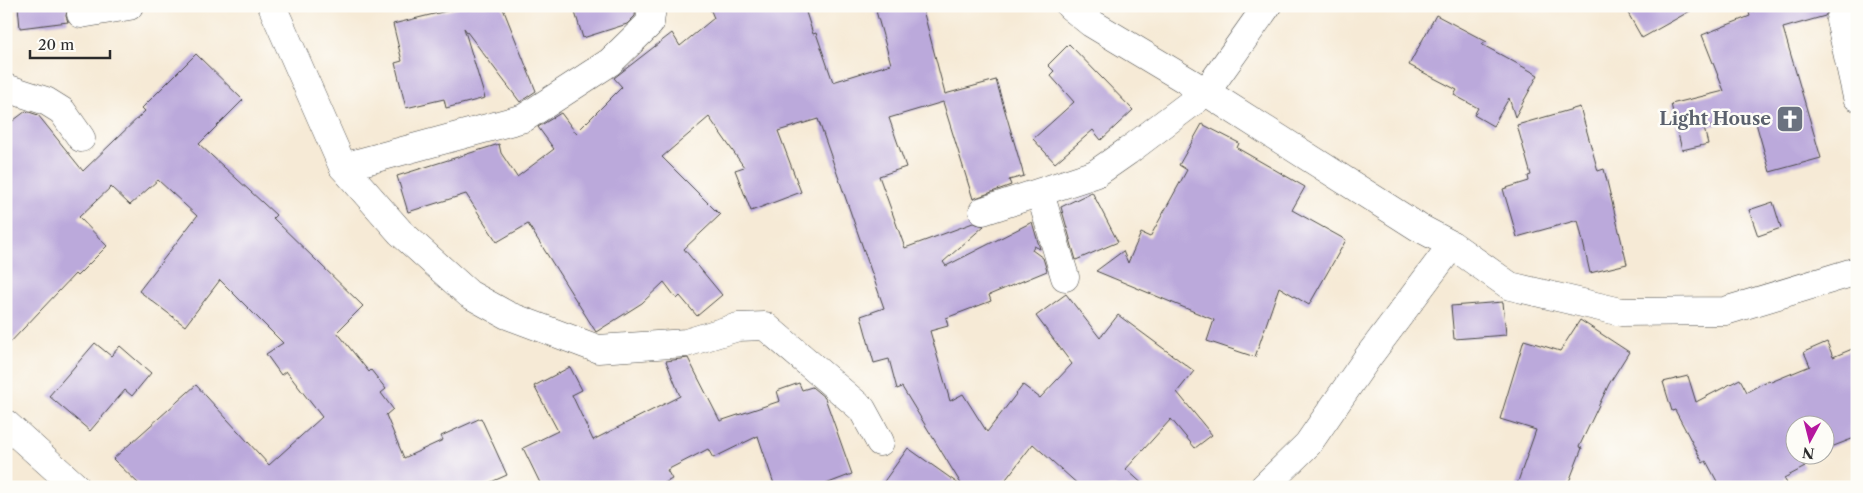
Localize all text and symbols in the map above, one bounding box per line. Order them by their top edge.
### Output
scale bar [30,28,110,60]
text: 20 m [38,35,74,54]
church icon: Light House [1775,104,1805,134]
place label: Light House [1659,108,1771,130]
north arrow [1786,416,1836,466]
text: N [1801,443,1816,463]

